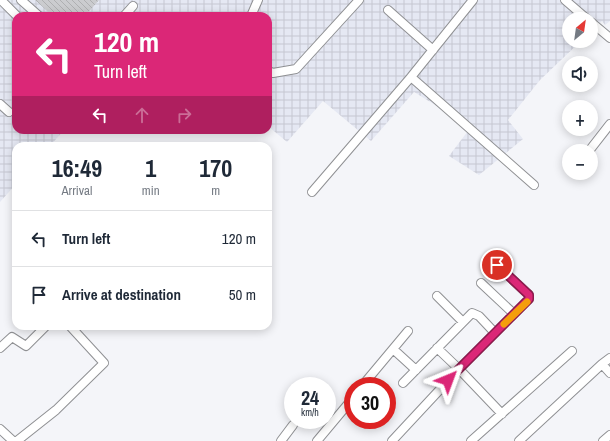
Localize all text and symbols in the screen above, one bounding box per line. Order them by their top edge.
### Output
north arrow [562,12,598,48]
map controls [562,12,598,180]
text: 120 m [94,23,159,61]
icon: left [28,28,80,80]
button: sound [562,56,598,92]
text: Turn left [94,59,147,84]
button: + [562,100,598,136]
icon: left [89,104,111,126]
icon: ahead [131,104,153,126]
icon: right [173,104,195,126]
button: − [562,144,598,180]
text: 16:49 [52,152,102,184]
text: 1 [145,152,156,184]
text: 170 [199,152,232,184]
text: Arrival [62,182,92,199]
text: min [142,182,160,199]
text: m [211,182,220,199]
icon: left [28,228,50,250]
text: Turn left [62,228,110,249]
text: 120 m [222,228,256,249]
pin [480,248,514,282]
icon: arrive [486,254,508,276]
icon: arrive [28,284,50,306]
text: Arrive at destination [62,284,181,305]
text: 50 m [229,284,256,305]
position arrow [427,359,469,401]
speed limit sign: 30 [344,377,396,429]
text: 24 [301,384,319,411]
text: km/h [301,406,319,419]

